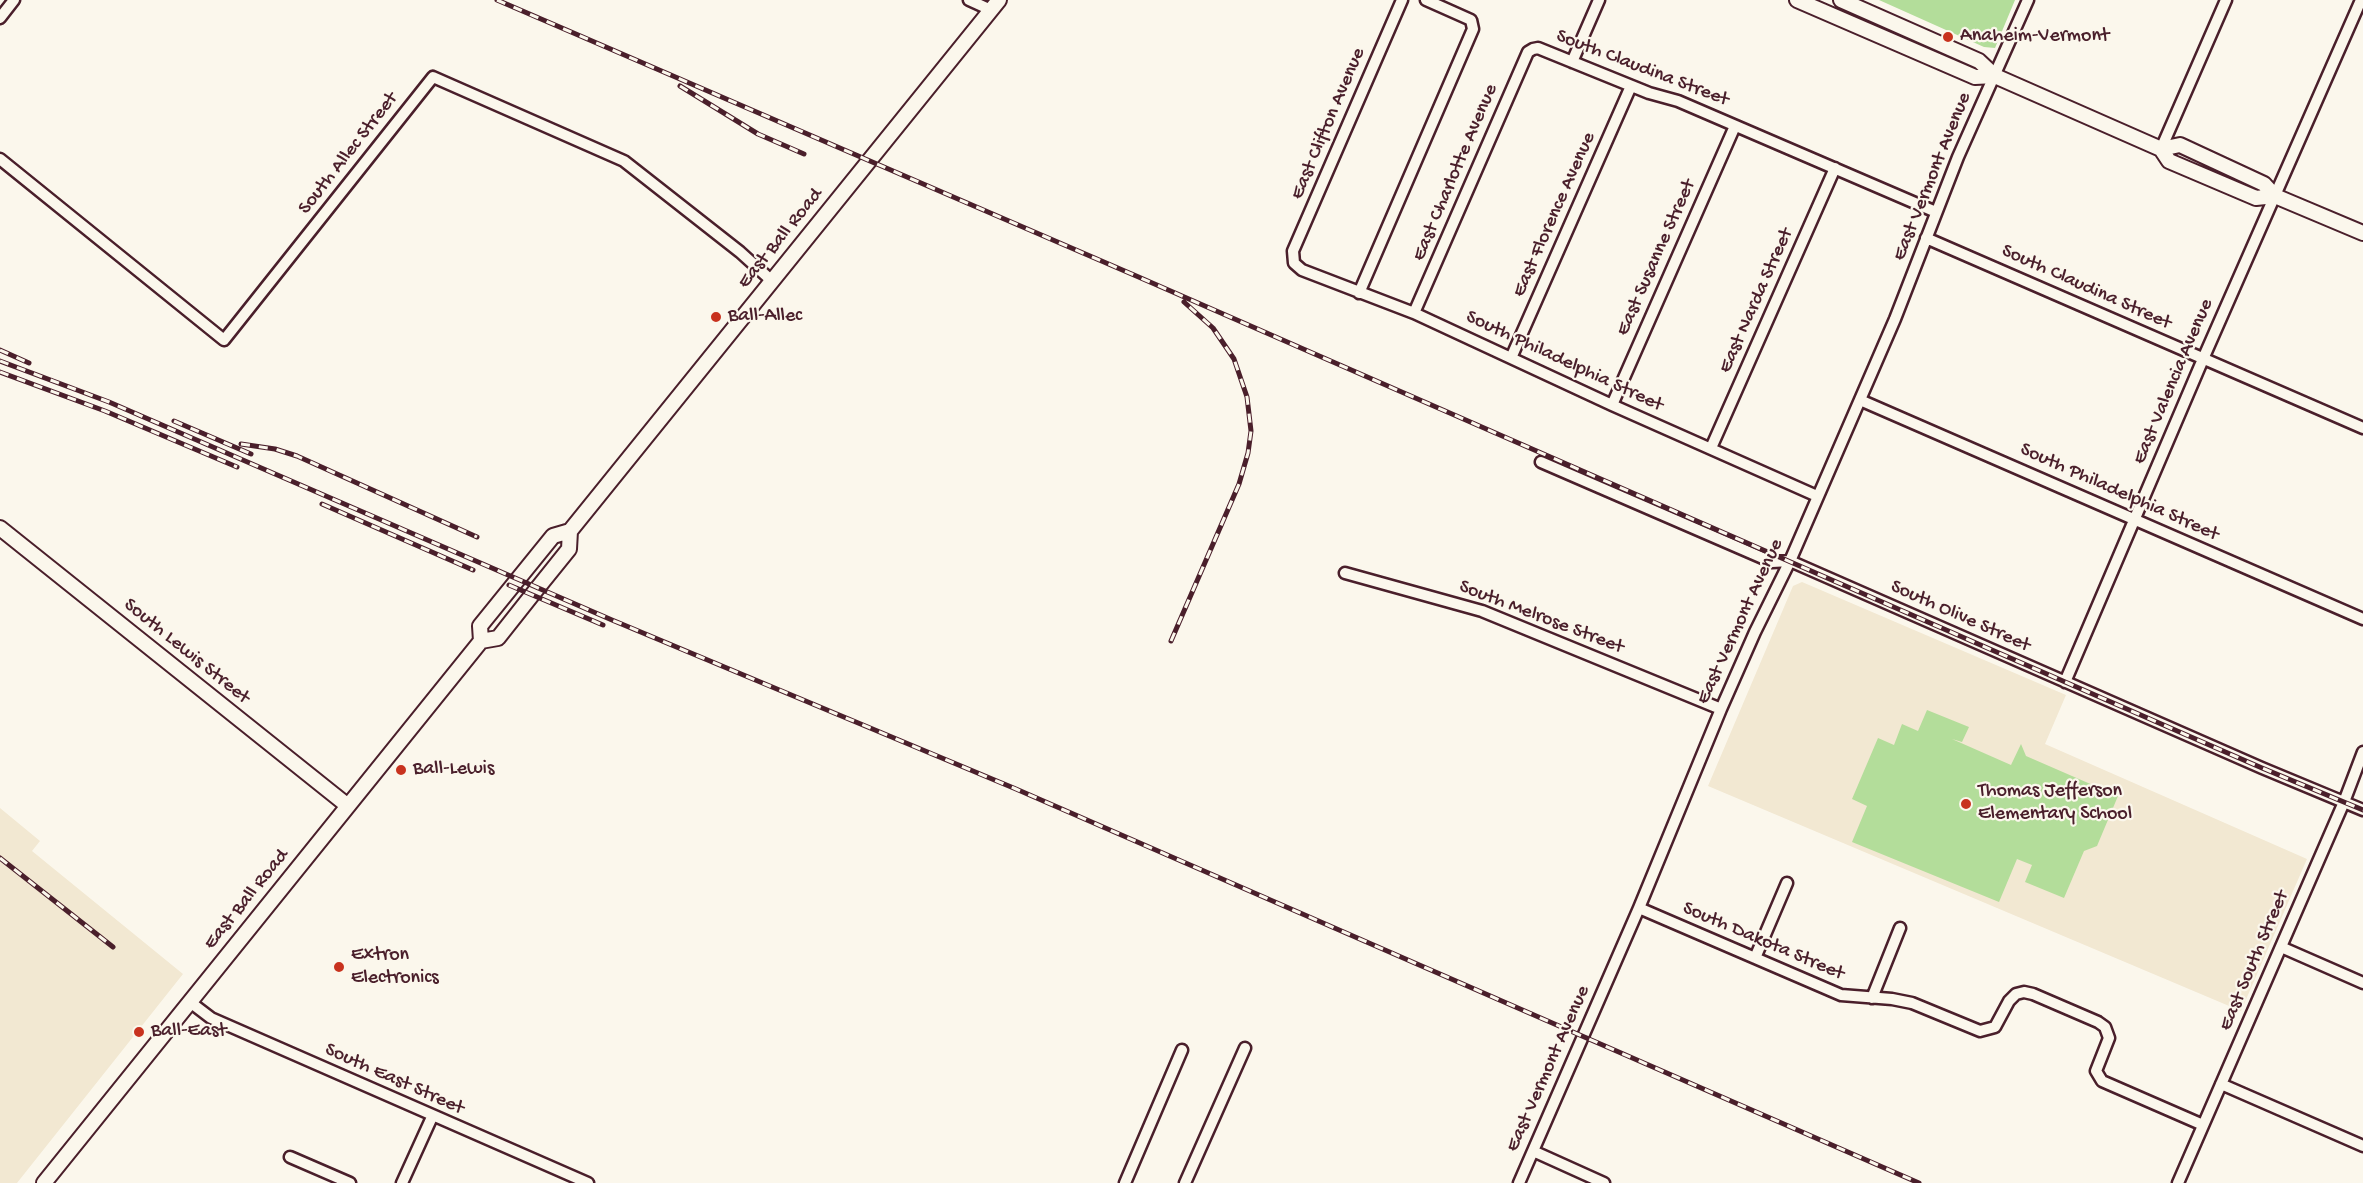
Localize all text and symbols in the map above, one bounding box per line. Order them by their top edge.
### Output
street label: South Claudina Street [1552,25,1732,113]
place label: Anaheim-Vermont [1960,25,2109,49]
marker: Anaheim-Vermont [1941,30,1955,44]
street label: East Clifton Avenue [1286,45,1372,203]
street label: East Charlotte Avenue [1408,81,1504,265]
street label: South Allec Street [294,88,404,220]
street label: East Vermont Avenue [1888,89,1978,265]
street label: East Florence Avenue [1508,129,1602,301]
street label: East Susanne Street [1612,176,1702,340]
street label: East Ball Road [733,184,829,294]
street label: East Narda Street [1714,225,1800,377]
street label: South Claudina Street [1997,240,2175,336]
street label: East Valencia Avenue [2128,296,2220,468]
place label: Ball-Allec [728,305,802,329]
street label: South Philadelphia Street [1462,306,1666,418]
marker: Ball-Allec [709,310,723,324]
street label: South Philadelphia Street [2016,438,2222,548]
street label: East Vermont Avenue [1692,536,1790,708]
street label: South Olive Street [1886,575,2034,659]
street label: South Melrose Street [1455,576,1627,660]
street label: South Lewis Street [118,594,254,710]
place label: Ball-Lewis [413,758,494,782]
marker: Ball-Lewis [394,763,408,777]
place label: Thomas Jefferson Elementary School [1978,780,2132,827]
marker: Thomas Jefferson Elementary School [1959,797,1973,811]
street label: East Ball Road [199,845,295,955]
street label: East South Street [2215,887,2295,1035]
street label: South Dakota Street [1678,897,1848,987]
place label: Extron Electronics [351,944,439,991]
marker: Extron Electronics [332,960,346,974]
street label: East Vermont Avenue [1502,982,1596,1156]
place label: Ball-East [151,1020,227,1044]
marker: Ball-East [132,1025,146,1039]
street label: South East Street [321,1039,467,1121]

